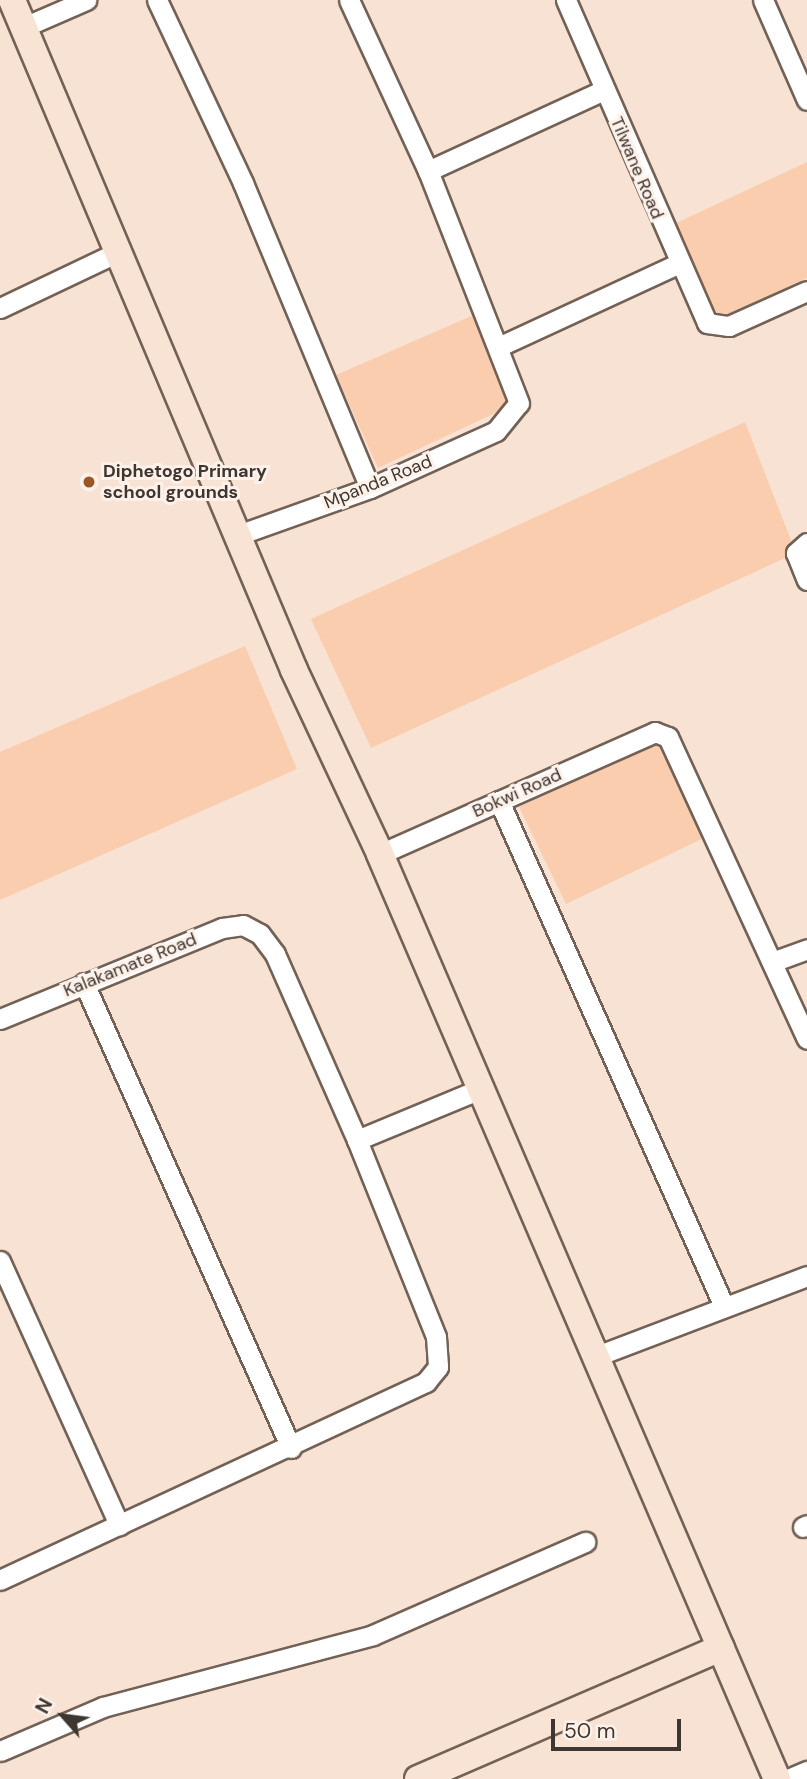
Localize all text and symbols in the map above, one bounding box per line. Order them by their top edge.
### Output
street label: Tilwane Road [606,114,668,222]
street label: Mpanda Road [321,451,435,513]
place label: Diphetogo Primary school grounds [103,461,267,504]
marker: Diphetogo Primary school grounds [81,474,97,490]
street label: Bokwi Road [469,764,565,822]
street label: Kalakamate Road [60,928,200,1002]
north arrow [28,1681,98,1751]
text: N [30,1694,58,1718]
scale bar [555,1706,684,1750]
text: 50 m [564,1717,615,1745]

